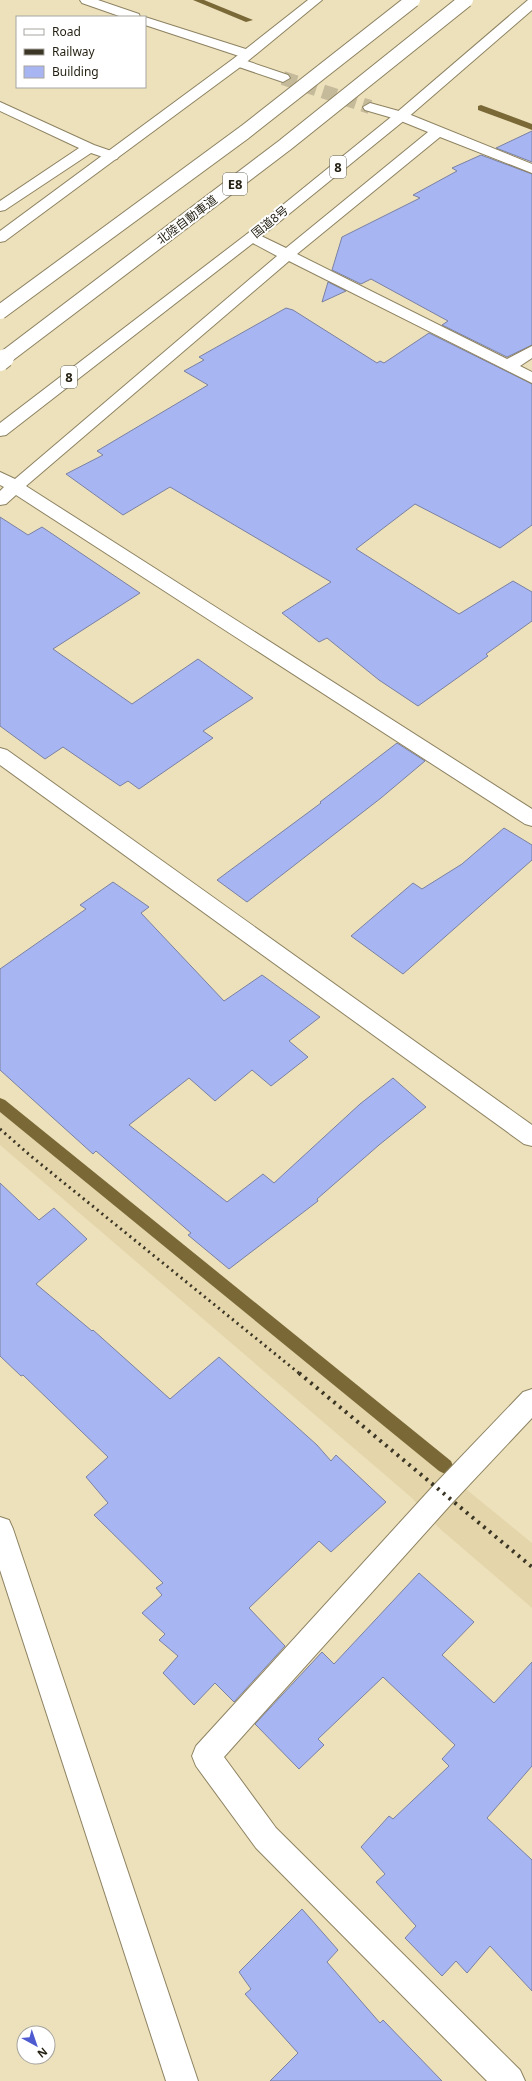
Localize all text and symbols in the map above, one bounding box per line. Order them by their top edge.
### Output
legend [16,16,146,88]
text: Road [52,23,81,40]
text: Railway [52,43,96,60]
text: Building [52,63,99,80]
road number: 8 [330,156,346,178]
road number: E8 [223,173,247,195]
street label: 北陸自動車道 [153,191,221,248]
street label: 国道8号 [248,202,292,242]
road number: 8 [61,366,77,388]
north arrow [16,2025,56,2065]
text: N [34,2044,51,2062]

